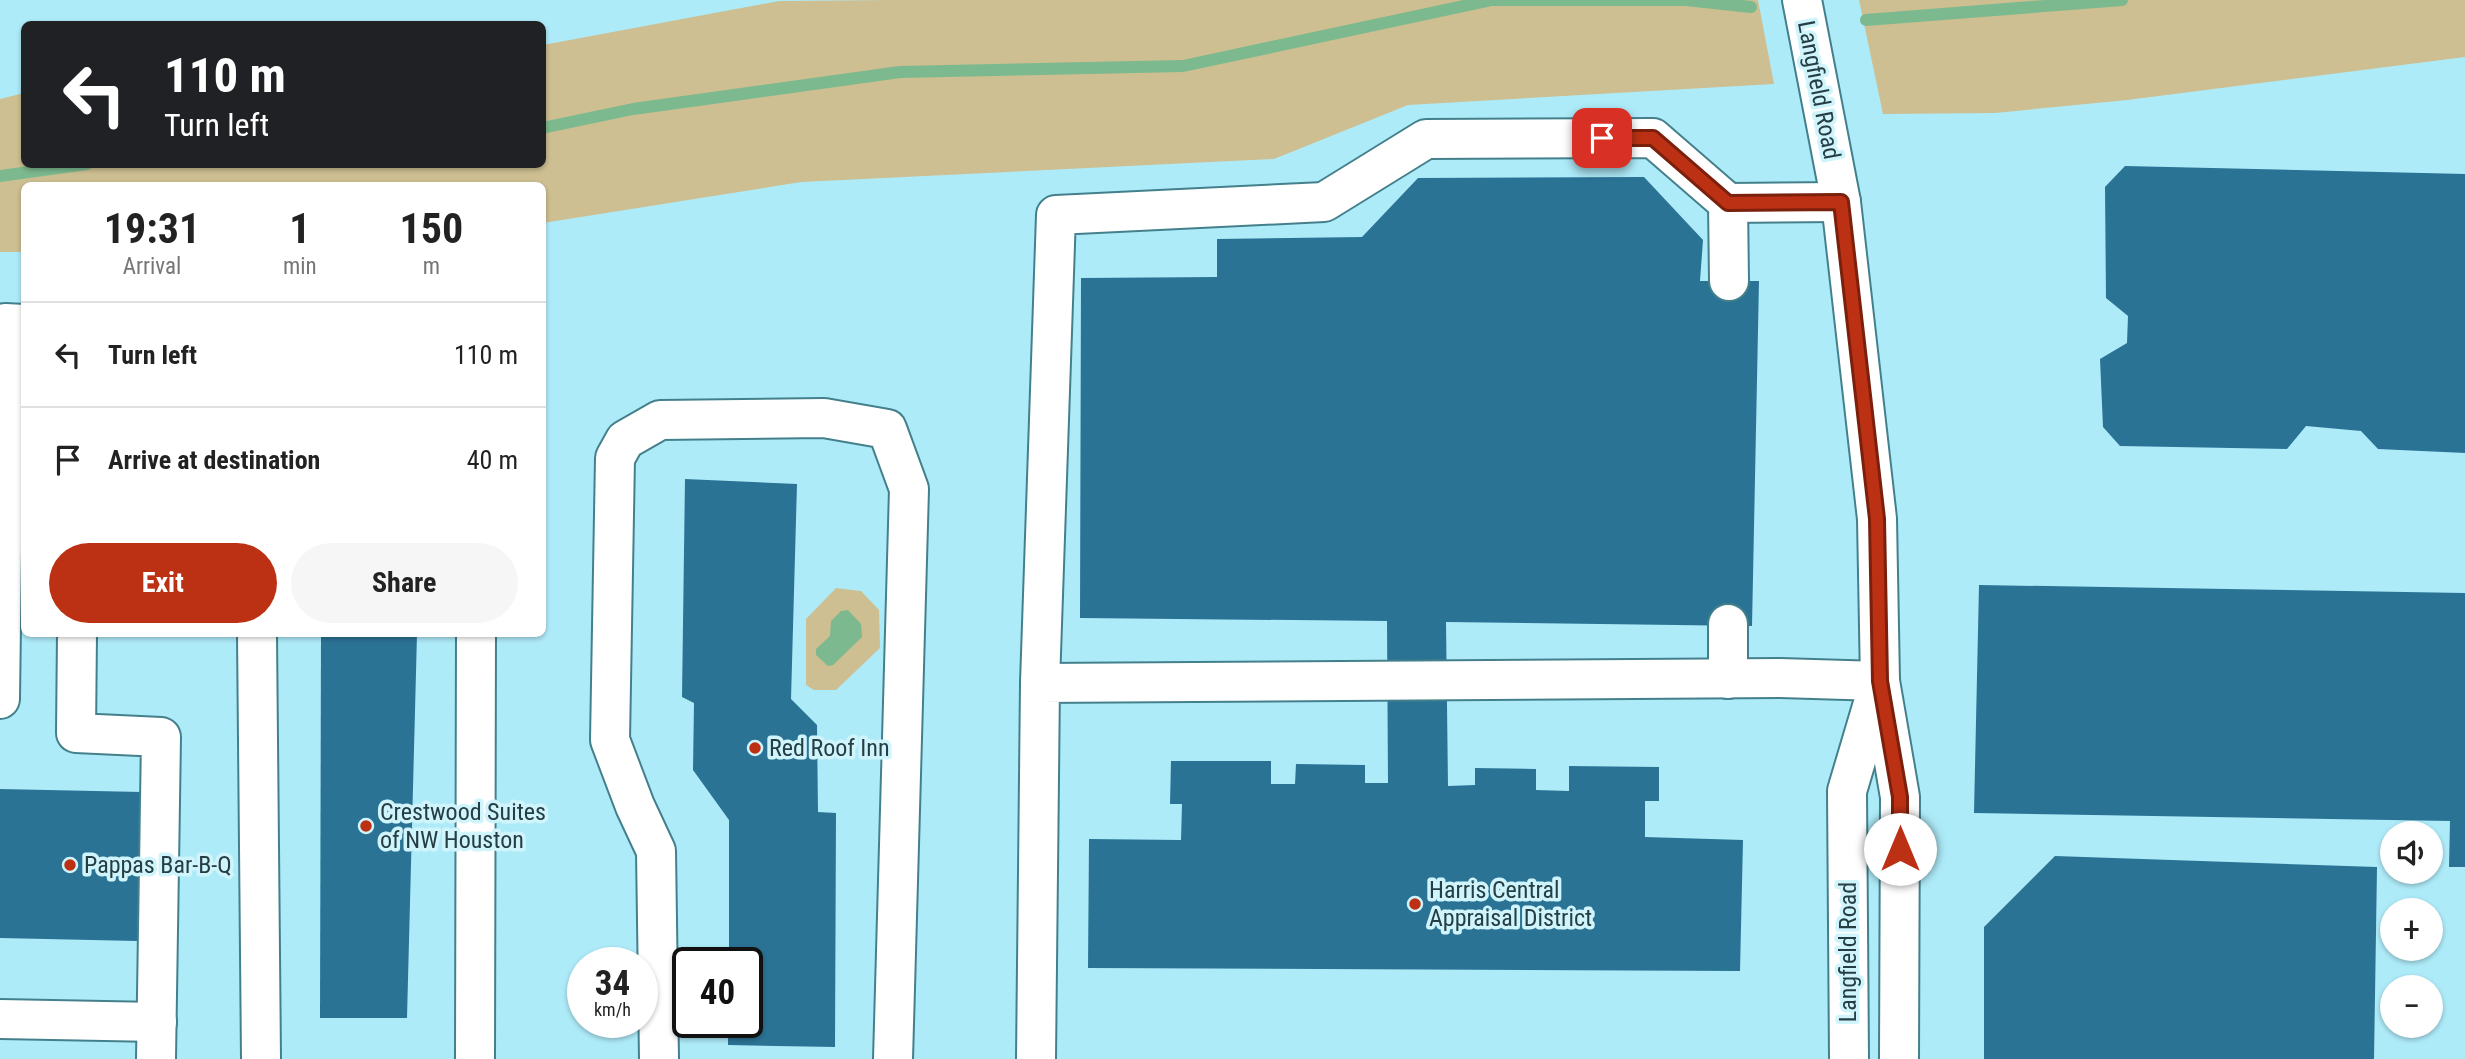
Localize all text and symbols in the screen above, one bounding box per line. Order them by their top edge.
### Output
street label: Langfield Road [1792,18,1846,162]
text: 110 m [164,47,286,104]
icon: left [49,49,140,140]
text: Turn left [164,106,269,144]
pin [1572,108,1632,168]
icon: arrive [1583,119,1621,157]
text: 19:31 [104,204,200,253]
text: 1 [289,204,310,253]
text: 150 [399,204,463,253]
text: Arrival [123,253,181,280]
text: min [283,253,317,280]
text: m [423,253,440,280]
icon: left [49,336,87,374]
text: Turn left [108,340,197,370]
text: 110 m [454,340,518,370]
icon: arrive [49,441,87,479]
text: Arrive at destination [108,445,320,475]
text: 40 m [467,445,518,475]
button: Exit [49,543,277,623]
button: Share [291,543,518,623]
place label: Red Roof Inn [769,734,890,762]
marker: Red Roof Inn [747,740,763,756]
place label: Crestwood Suites of NW Houston [380,798,546,854]
position arrow [1863,812,1937,886]
marker: Crestwood Suites of NW Houston [358,818,374,834]
map controls [2380,821,2443,1038]
button: sound [2380,821,2443,884]
place label: Pappas Bar-B-Q [84,851,232,879]
marker: Pappas Bar-B-Q [62,857,78,873]
place label: Harris Central Appraisal District [1429,876,1592,932]
street label: Langfield Road [1834,882,1862,1022]
marker: Harris Central Appraisal District [1407,896,1423,912]
button: + [2380,898,2443,961]
speed limit sign: 40 [672,947,763,1038]
text: 34 [595,963,630,1004]
button: − [2380,975,2443,1038]
text: km/h [594,999,631,1020]

